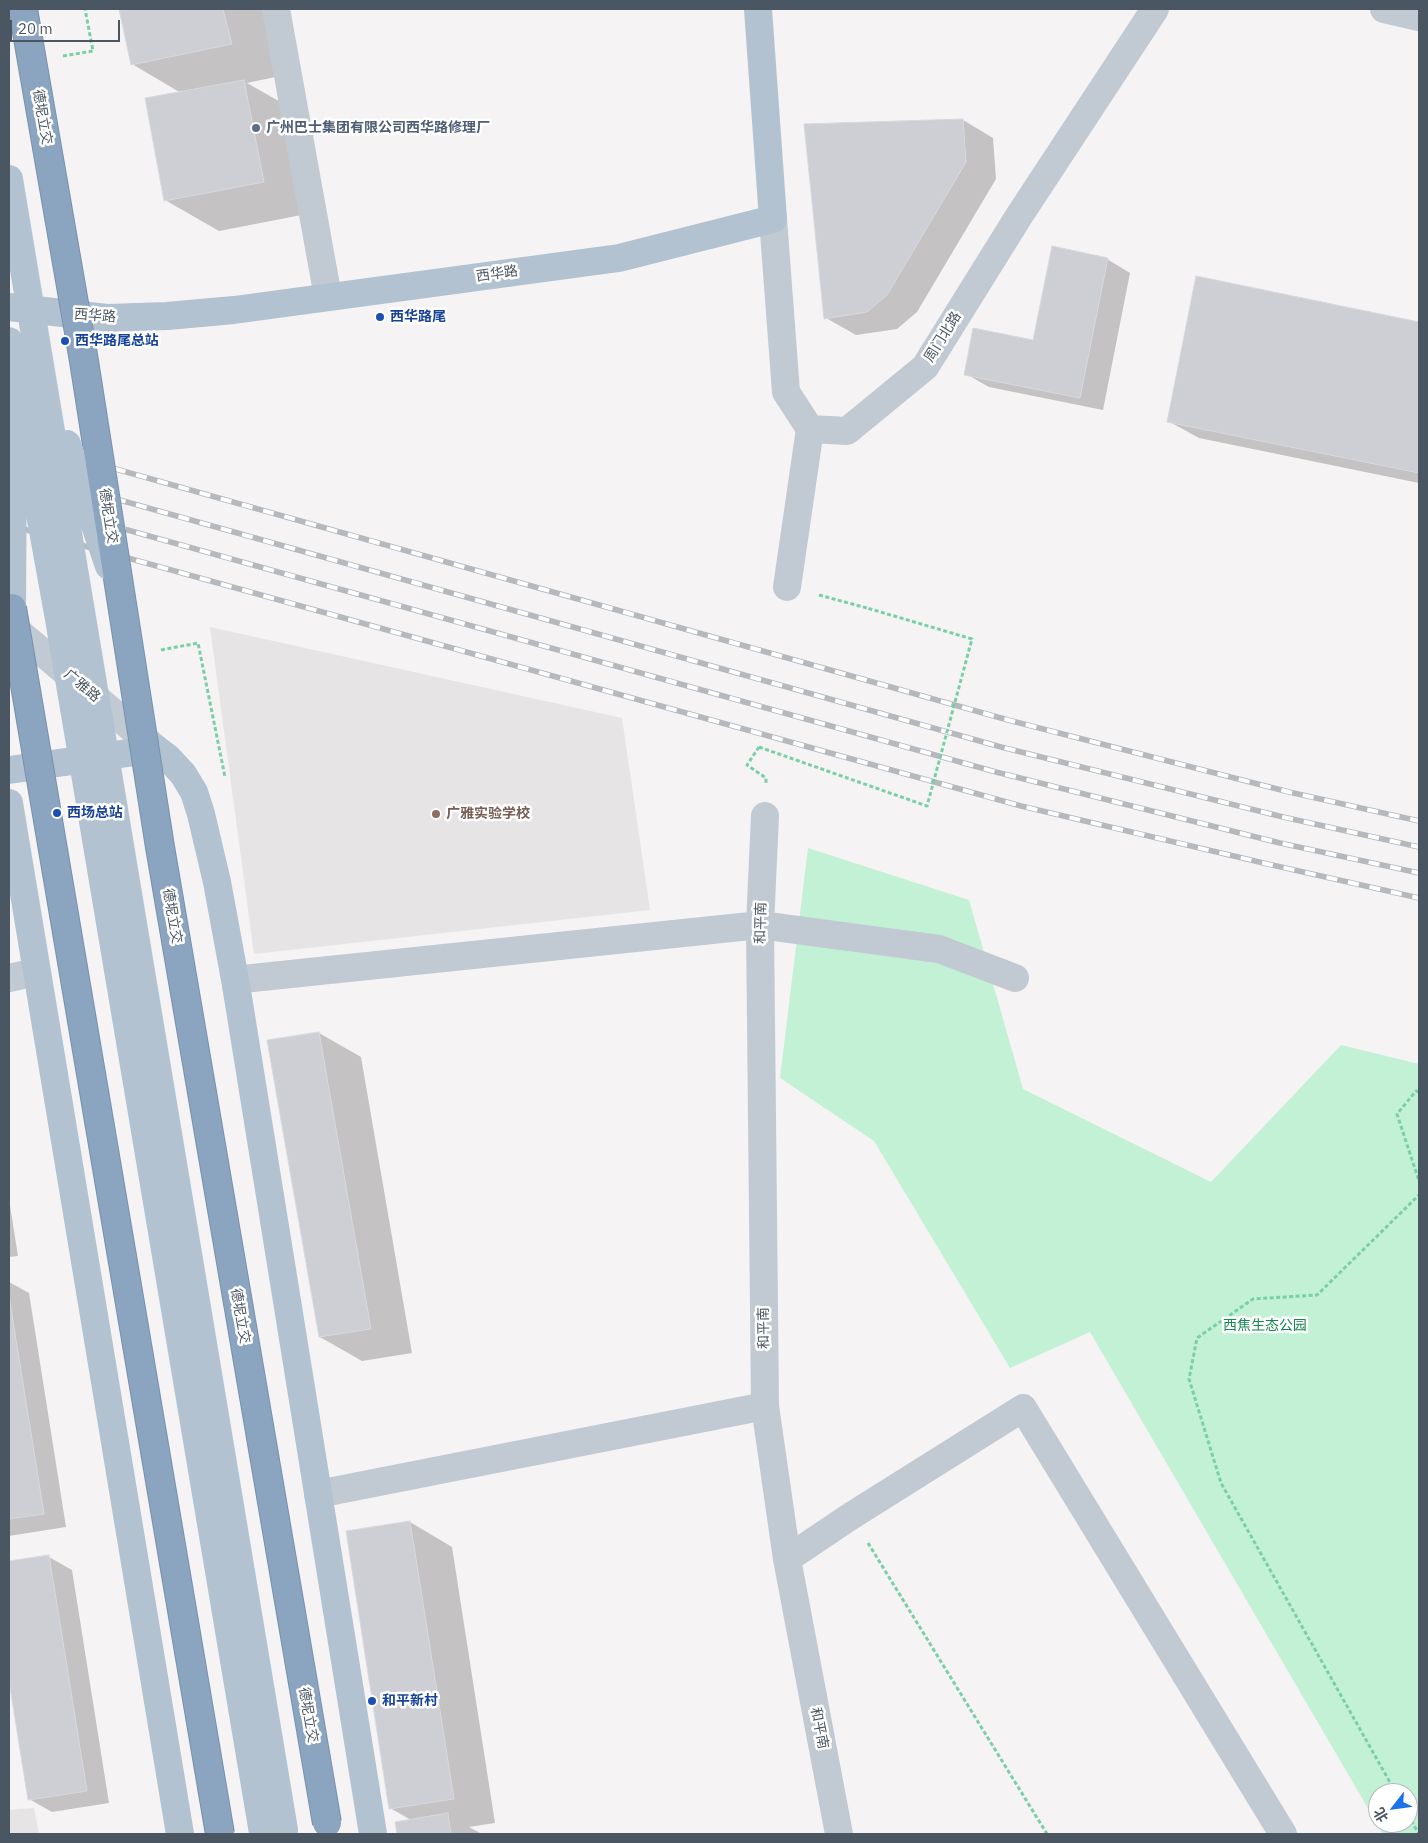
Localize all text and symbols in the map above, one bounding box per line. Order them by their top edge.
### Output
scale bar [12,10,122,42]
text: 20 m [18,19,53,38]
street label: 德坭立交 [29,88,55,146]
place label: 广州巴士集团有限公司西华路修理厂 [266,120,490,136]
marker: 广州巴士集团有限公司西华路修理厂 [250,122,262,134]
street label: 西华路 [475,263,519,285]
street label: 西华路 [73,306,117,326]
place label: 西华路尾 [390,309,446,325]
street label: 周门北路 [921,309,965,365]
marker: 西华路尾 [374,311,386,323]
place label: 西华路尾总站 [75,333,159,349]
marker: 西华路尾总站 [59,335,71,347]
street label: 德坭立交 [95,487,121,545]
street label: 广雅路 [61,666,103,706]
place label: 西场总站 [67,805,123,821]
place label: 广雅实验学校 [446,806,530,822]
marker: 西场总站 [51,807,63,819]
marker: 广雅实验学校 [430,808,442,820]
street label: 德坭立交 [159,887,185,945]
street label: 和平南 [752,902,770,944]
street label: 德坭立交 [227,1287,253,1345]
street label: 和平南 [755,1307,773,1349]
park label: 西焦生态公园 [1223,1318,1307,1334]
street label: 德坭立交 [295,1686,321,1744]
place label: 和平新村 [382,1693,438,1709]
marker: 和平新村 [366,1695,378,1707]
street label: 和平南 [807,1706,831,1750]
north arrow [1368,1783,1418,1833]
text: 北 [1370,1804,1392,1826]

